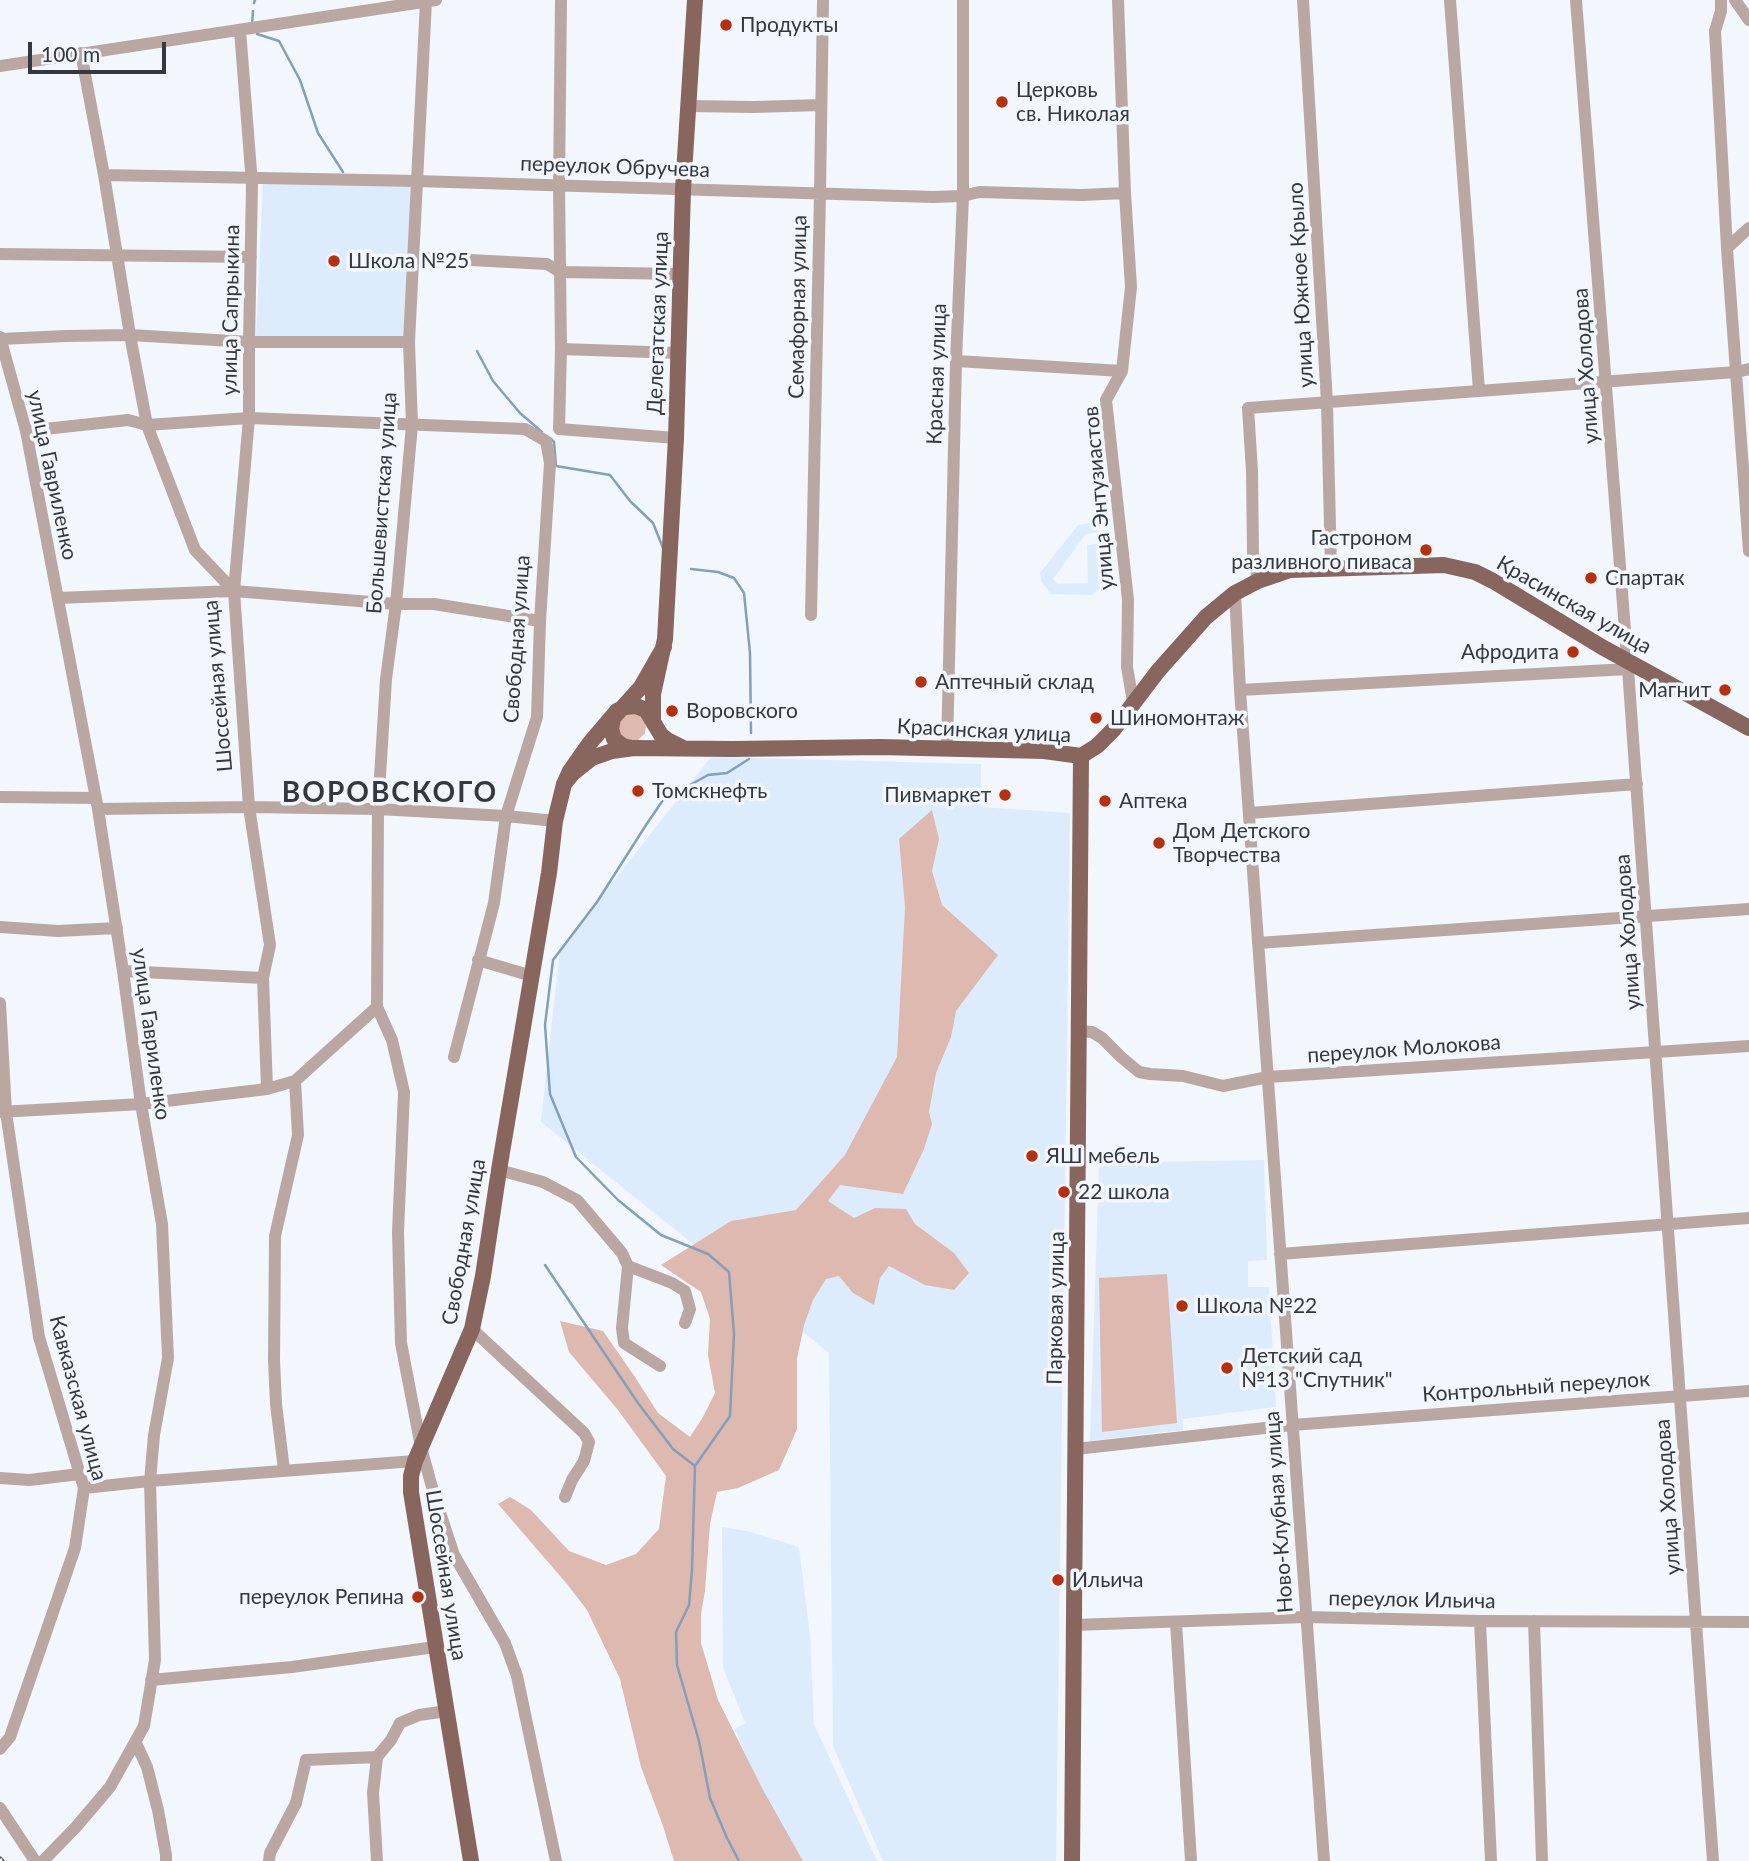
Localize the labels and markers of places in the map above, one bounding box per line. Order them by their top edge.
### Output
place label: Продукты [740,12,839,38]
marker: Продукты [718,17,734,33]
place label: Церковь св. Николая [1016,77,1130,127]
marker: Церковь св. Николая [994,94,1010,110]
place label: Школа №25 [348,248,469,274]
marker: Школа №25 [326,253,342,269]
place label: Гастроном разливного пиваса [1231,525,1412,575]
marker: Гастроном разливного пиваса [1418,542,1434,558]
place label: Спартак [1605,565,1685,591]
marker: Спартак [1583,570,1599,586]
place label: Афродита [1461,639,1559,665]
marker: Афродита [1565,644,1581,660]
place label: Аптечный склад [935,669,1094,695]
marker: Аптечный склад [913,674,929,690]
place label: Магнит [1638,677,1711,703]
marker: Магнит [1717,682,1733,698]
place label: Воровского [686,698,798,724]
marker: Воровского [664,703,680,719]
place label: Шиномонтаж [1110,705,1244,731]
marker: Шиномонтаж [1088,710,1104,726]
place label: Томскнефть [652,778,767,804]
place label: Пивмаркет [884,782,991,808]
marker: Томскнефть [630,783,646,799]
marker: Пивмаркет [997,787,1013,803]
place label: Аптека [1119,788,1188,814]
marker: Аптека [1097,793,1113,809]
place label: Дом Детского Творчества [1173,818,1310,868]
marker: Дом Детского Творчества [1151,835,1167,851]
place label: ЯШ мебель [1046,1143,1160,1169]
marker: ЯШ мебель [1024,1148,1040,1164]
place label: 22 школа [1078,1179,1170,1205]
marker: 22 школа [1056,1184,1072,1200]
place label: Школа №22 [1196,1293,1317,1319]
marker: Школа №22 [1174,1298,1190,1314]
place label: Детский сад №13 "Спутник" [1241,1343,1393,1393]
marker: Детский сад №13 "Спутник" [1219,1360,1235,1376]
place label: Ильича [1072,1567,1144,1593]
marker: Ильича [1050,1572,1066,1588]
place label: переулок Репина [239,1584,404,1610]
marker: переулок Репина [410,1589,426,1605]

